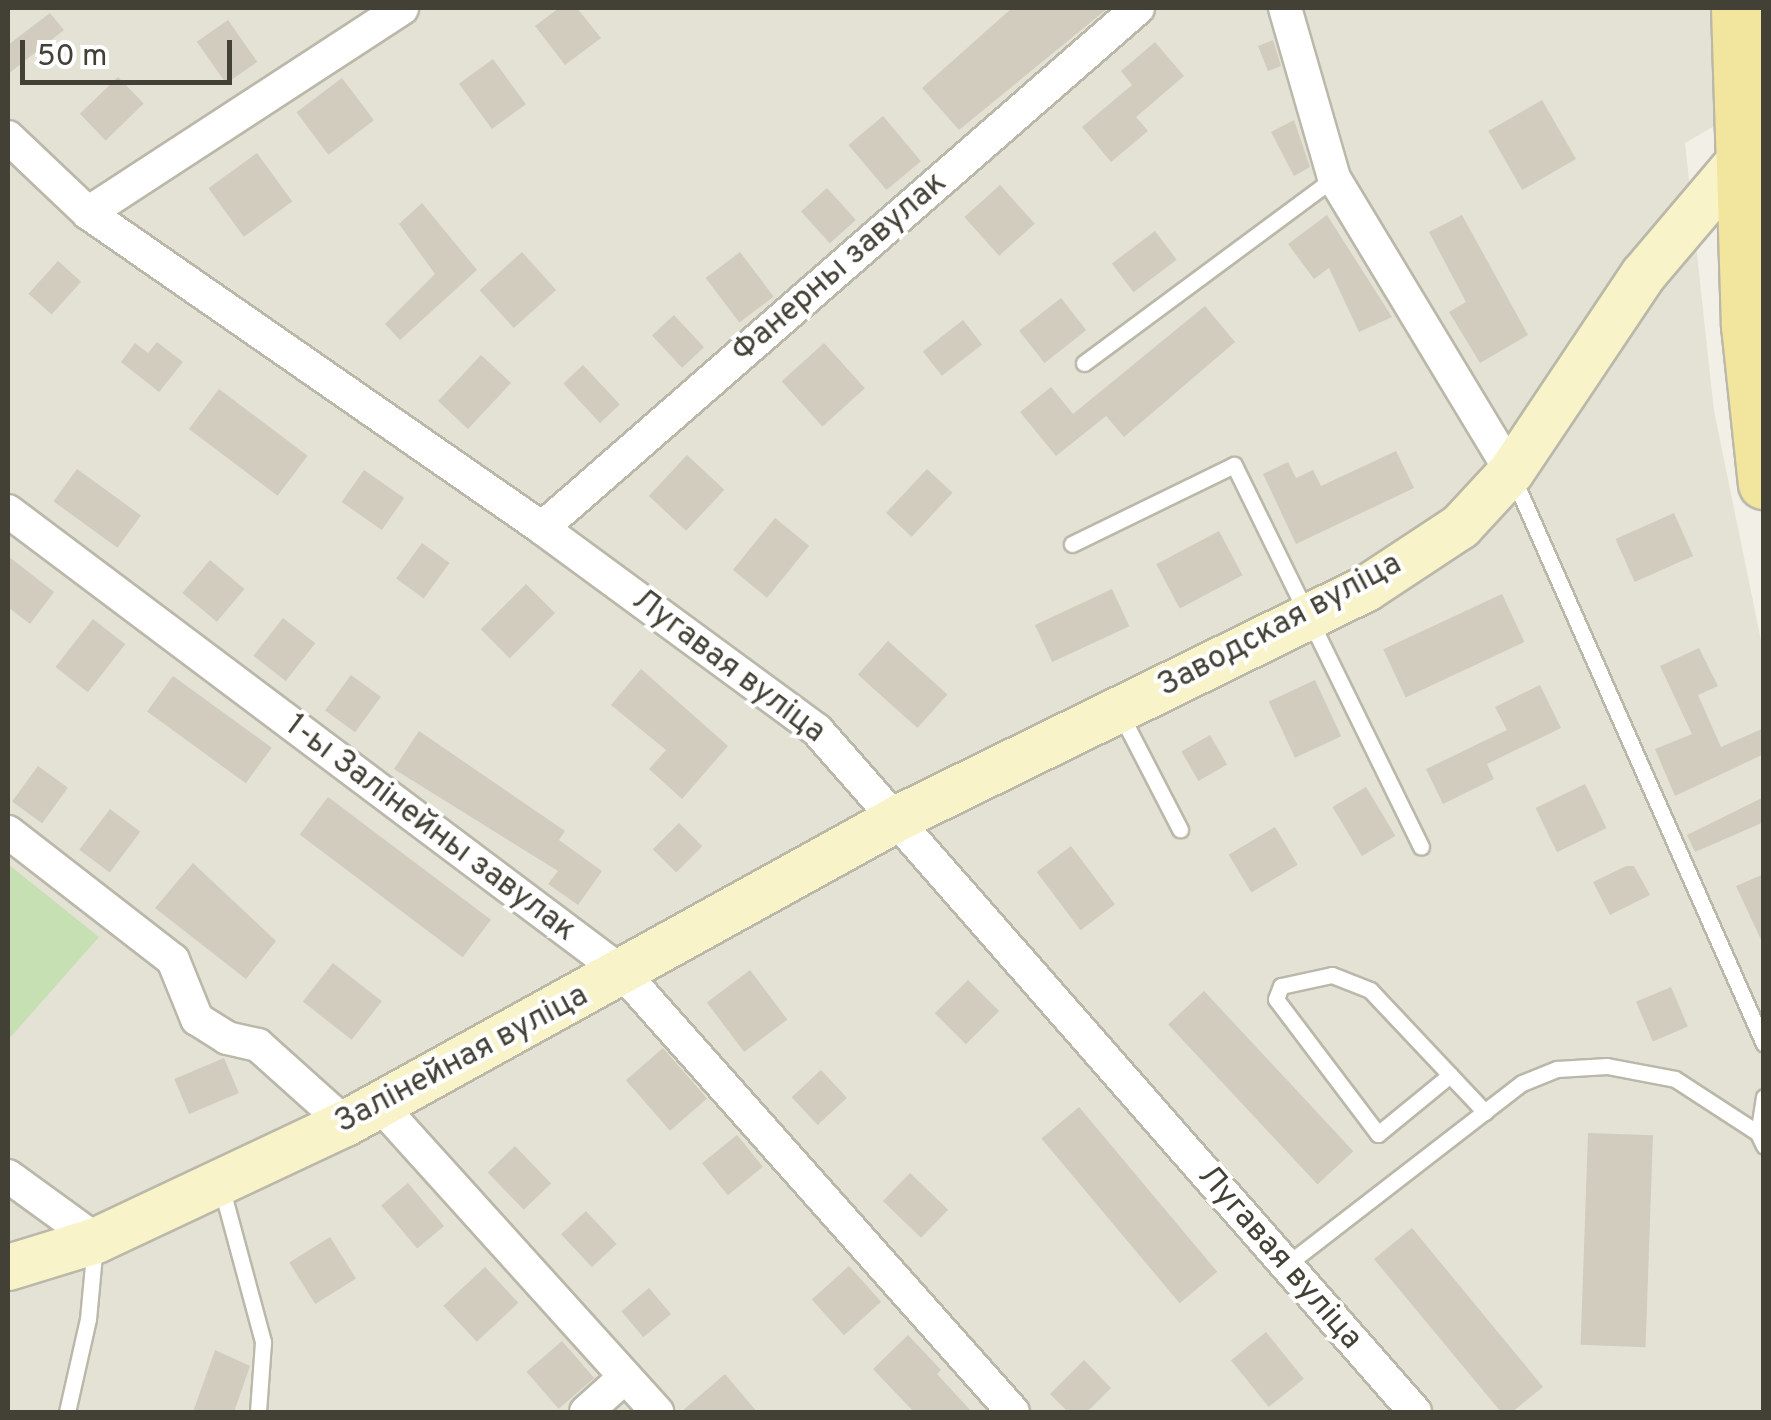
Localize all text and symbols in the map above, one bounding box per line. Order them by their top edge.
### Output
scale bar [25,20,238,82]
text: 50 m [37,39,107,76]
street label: Фанерны завулак [725,164,955,372]
street label: Заводская вуліца [1152,546,1408,706]
street label: Лугавая вуліца [624,582,832,752]
street label: 1-ы Залінейны завулак [277,707,583,951]
street label: Залінейная вуліца [329,977,595,1143]
street label: Лугавая вуліца [1188,1158,1370,1358]

